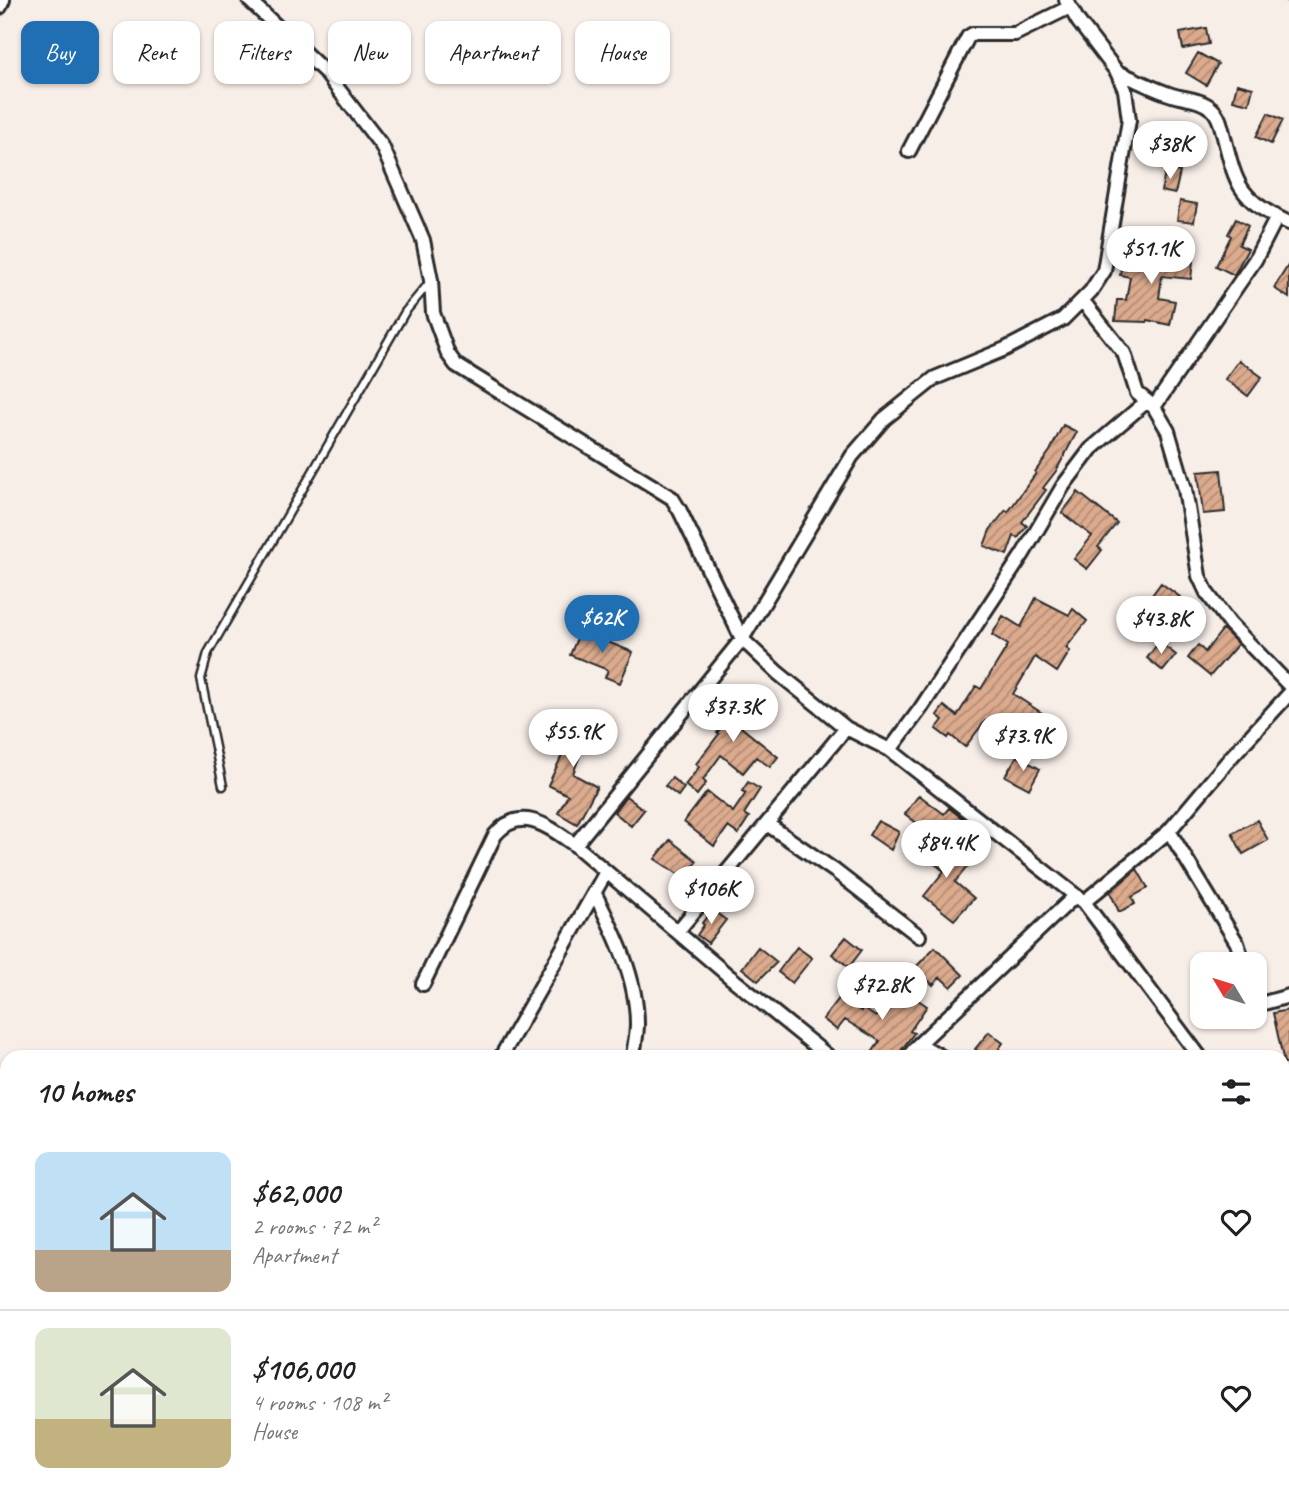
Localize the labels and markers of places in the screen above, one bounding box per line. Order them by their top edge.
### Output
pin: $38K [1129,122,1211,181]
pin: $51.1K [1094,226,1208,286]
pin: $62K [561,596,643,655]
pin: $43.8K [1104,596,1218,656]
pin: $37.3K [676,684,790,744]
pin: $55.9K [516,710,630,769]
pin: $73.9K [966,714,1080,773]
pin: $84.4K [889,820,1003,880]
pin: $106K [662,866,760,926]
pin: $72.8K [825,962,939,1022]

